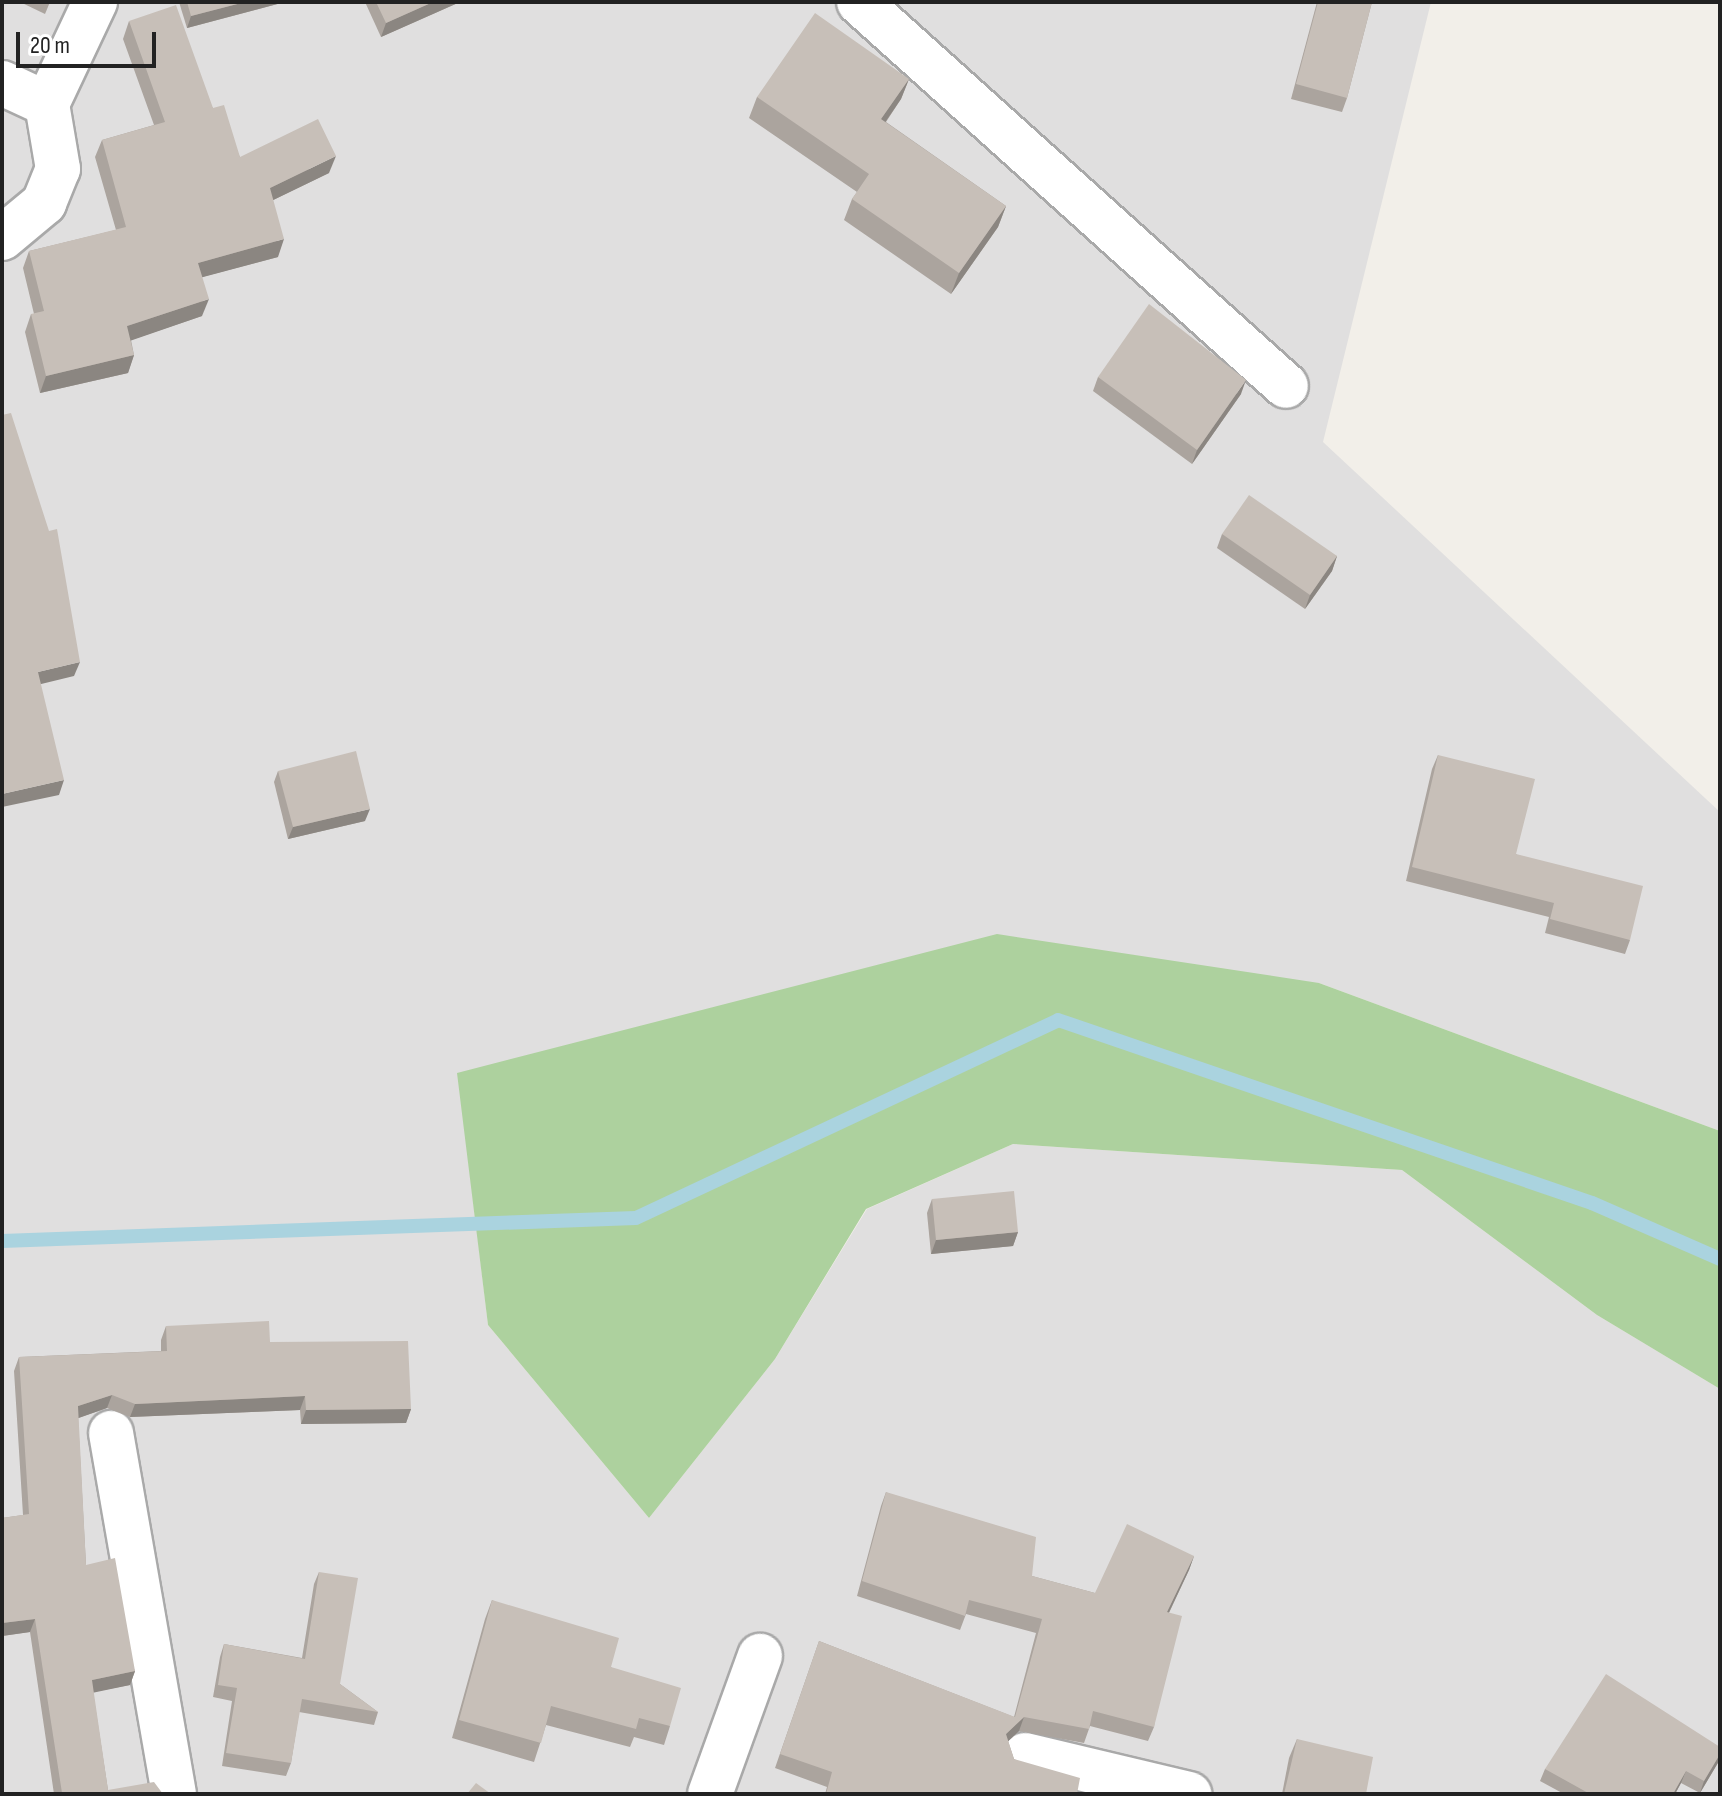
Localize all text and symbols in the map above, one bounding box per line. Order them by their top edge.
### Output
scale bar [20,16,160,66]
text: 20 m [30,31,70,60]

